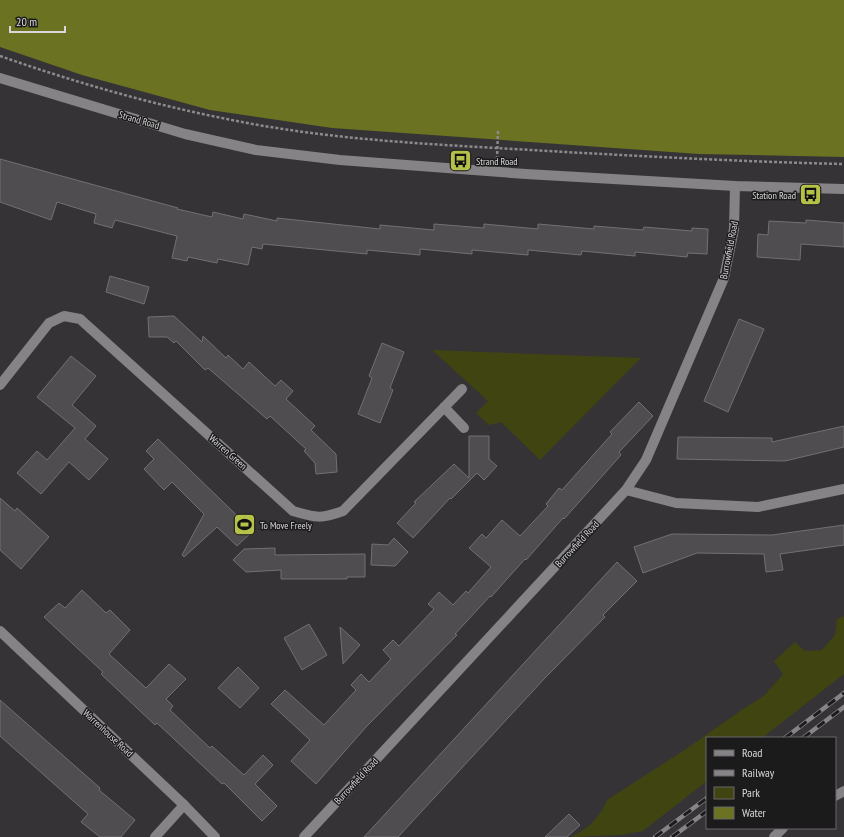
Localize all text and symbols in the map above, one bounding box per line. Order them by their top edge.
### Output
scale bar [10,8,65,34]
text: 20 m [16,14,37,29]
street label: Strand Road [117,108,161,132]
bus stop icon: Strand Road [447,148,473,174]
place label: Strand Road [476,155,518,168]
bus stop icon: Station Road [798,182,824,208]
place label: Station Road [752,189,796,202]
street label: Burrowfield Road [717,220,741,280]
street label: Warren Green [206,432,250,472]
sports icon: To Move Freely [231,512,257,538]
street label: Burrowfield Road [552,518,602,570]
place label: To Move Freely [260,519,312,532]
street label: Warrenhouse Road [80,706,136,760]
legend [706,737,836,829]
text: Road [742,745,762,760]
street label: Burrowfield Road [331,755,381,807]
text: Railway [742,765,775,780]
text: Park [742,785,760,800]
text: Water [742,805,767,820]

